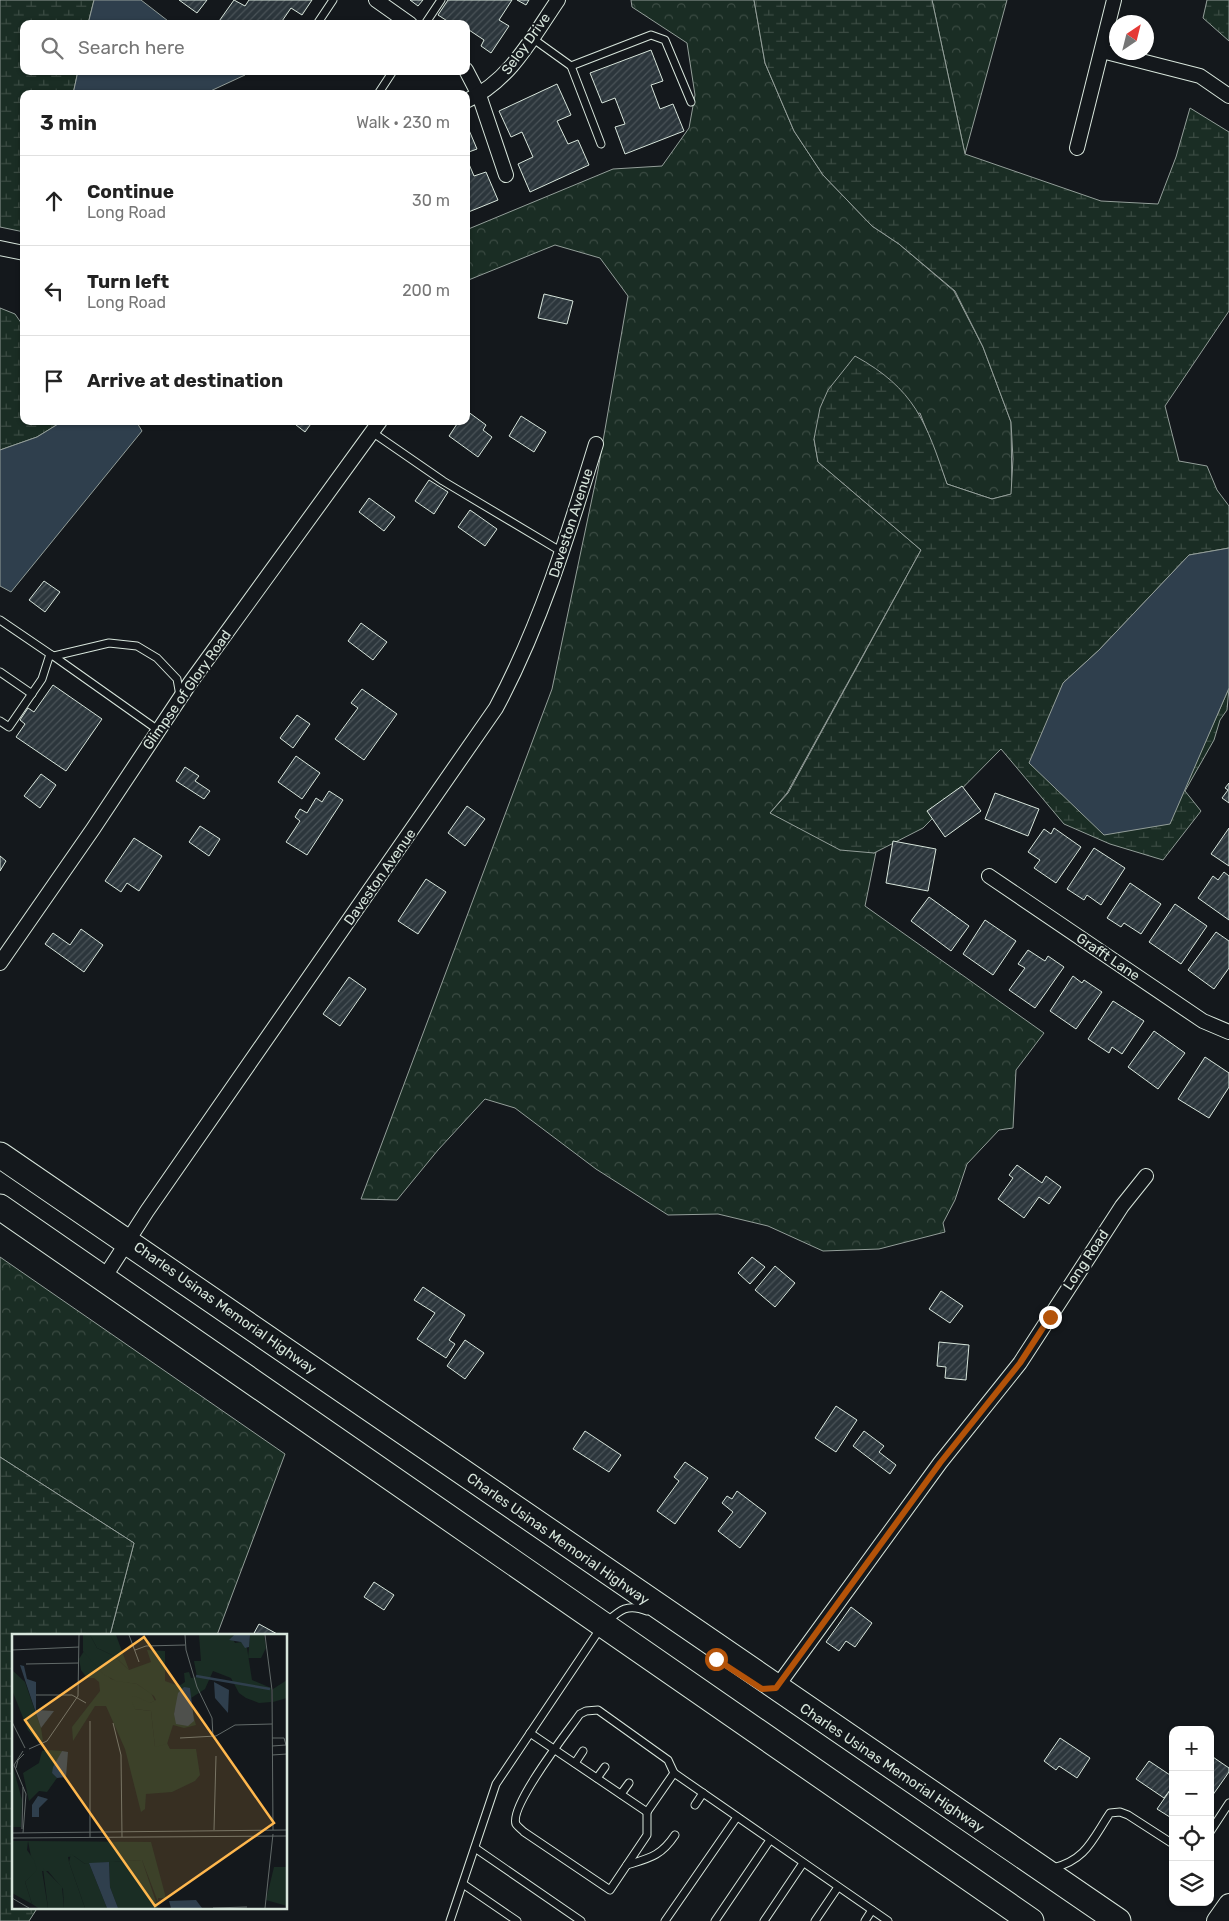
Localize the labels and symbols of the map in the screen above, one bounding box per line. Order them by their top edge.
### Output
street label: Seloy Drive [498,10,554,78]
north arrow [1109,15,1154,60]
street label: Daveston Avenue [545,466,597,580]
street label: Glimpse of Glory Road [139,627,235,753]
street label: Daveston Avenue [340,825,420,928]
street label: Grafft Lane [1073,930,1143,985]
street label: Long Road [1060,1227,1112,1293]
street label: Charles Usinas Memorial Highway [130,1238,320,1378]
route end [1039,1306,1062,1329]
street label: Charles Usinas Memorial Highway [463,1469,653,1609]
inset map [12,1634,288,1908]
route start [705,1648,728,1671]
street label: Charles Usinas Memorial Highway [796,1700,988,1836]

